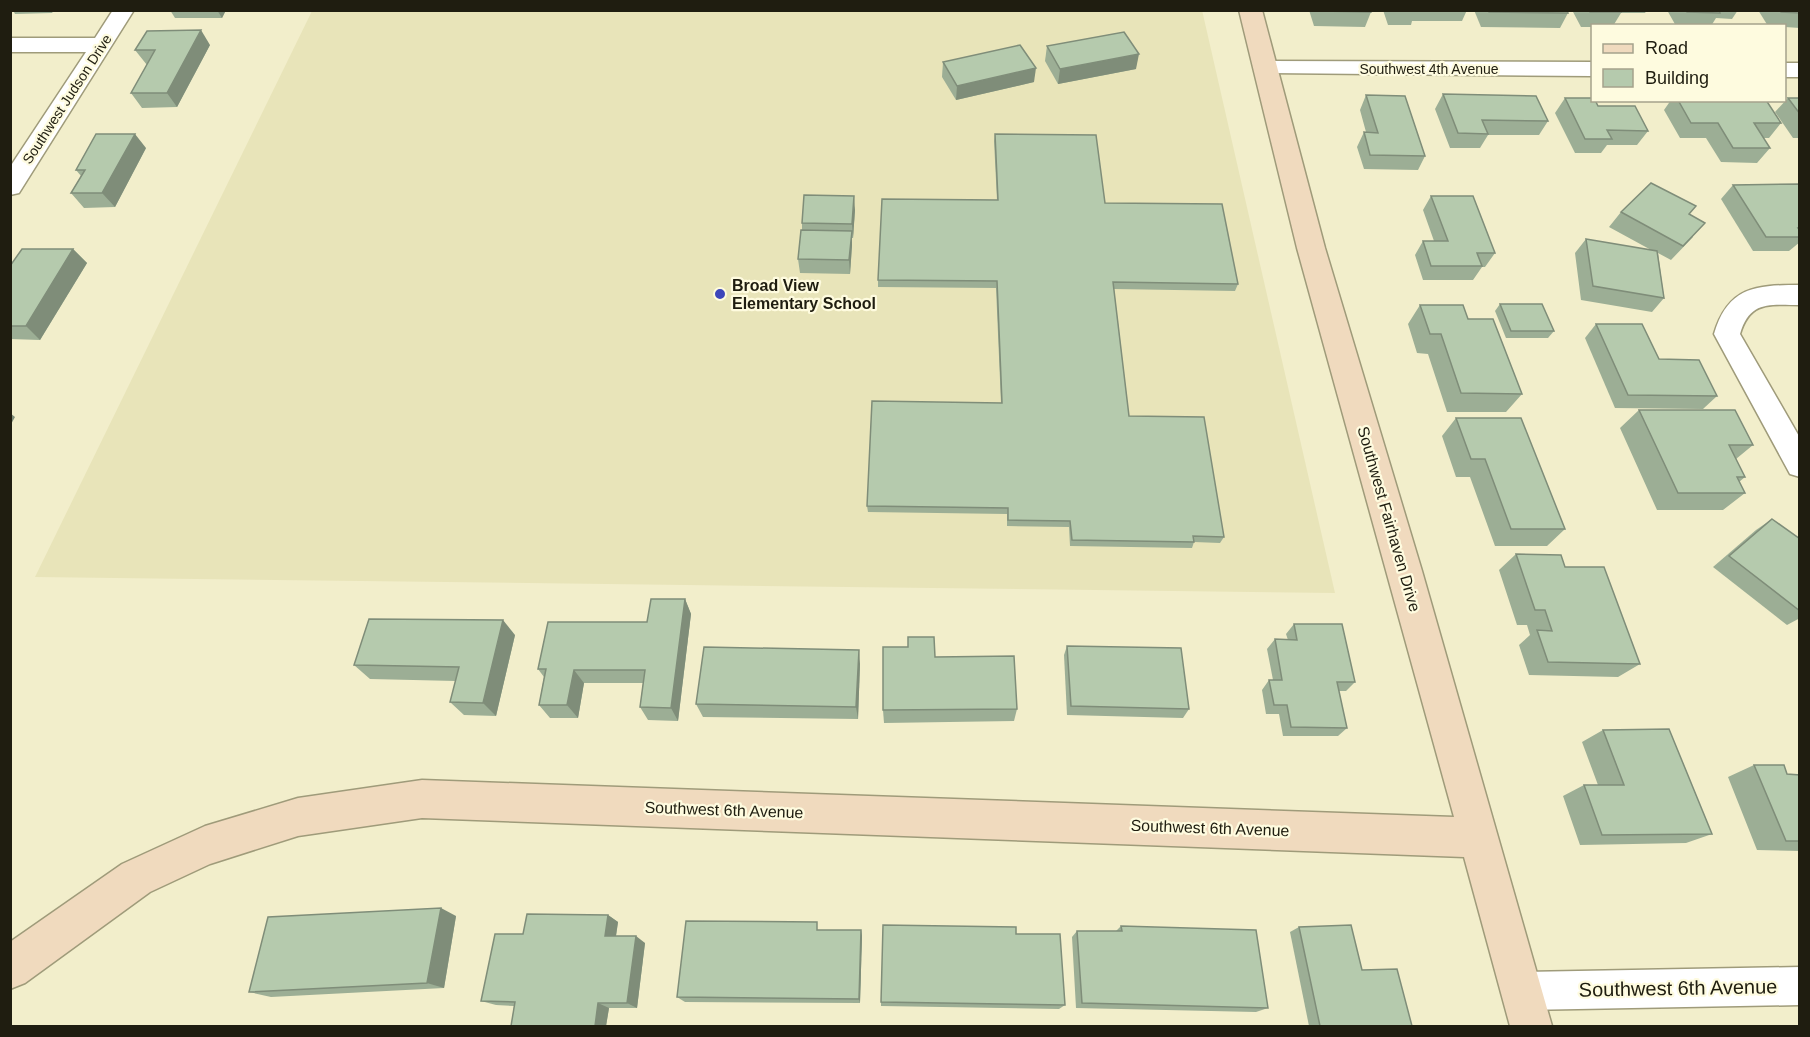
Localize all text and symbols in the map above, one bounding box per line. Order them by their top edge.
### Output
legend [1591,24,1786,102]
street label: Southwest Judson Drive [19,31,115,167]
text: Road [1645,38,1688,58]
street label: Southwest 4th Avenue [1359,61,1499,77]
text: Building [1645,68,1709,88]
place label: Broad View Elementary School [732,277,876,312]
marker: Broad View Elementary School [713,287,727,301]
street label: Southwest Fairhaven Drive [1354,424,1424,614]
street label: Southwest 6th Avenue [644,799,804,821]
street label: Southwest 6th Avenue [1130,817,1290,839]
street label: Southwest 6th Avenue [1578,975,1778,1001]

